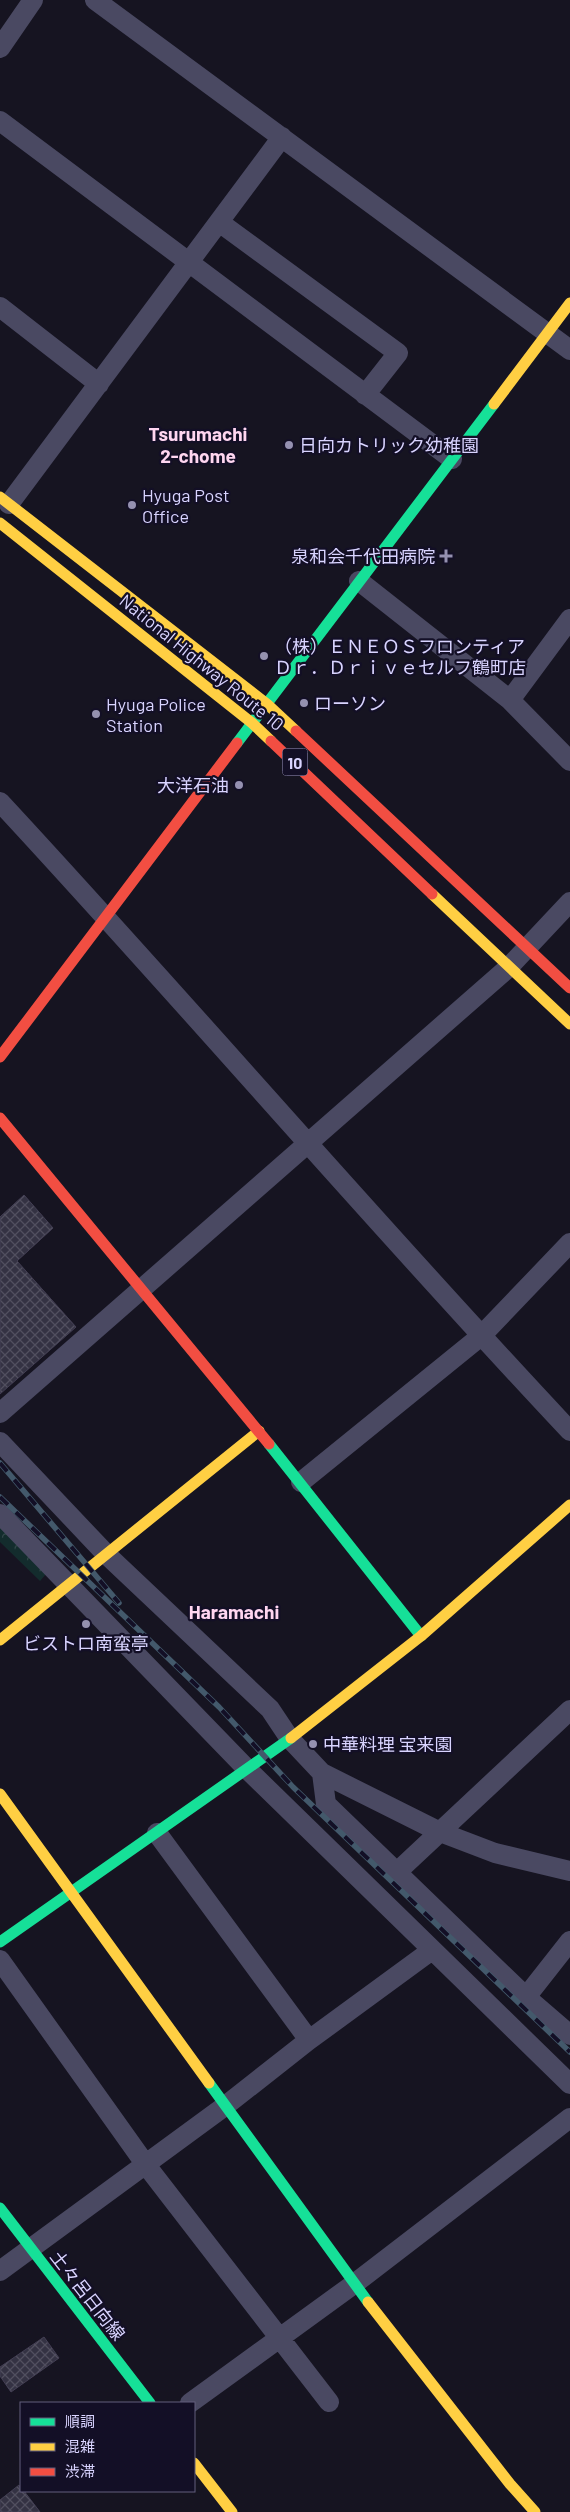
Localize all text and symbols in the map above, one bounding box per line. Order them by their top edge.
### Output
district label: Tsurumachi 2-chome [149,422,247,467]
place label: 日向カトリック幼稚園 [299,434,479,456]
marker: 日向カトリック幼稚園 [283,439,295,451]
place label: Hyuga Post Office [142,484,229,527]
marker: Hyuga Post Office [126,499,138,511]
place label: 泉和会千代田病院 [291,545,435,567]
marker: 泉和会千代田病院 [439,549,453,563]
street label: National Highway Route 10 [116,589,288,735]
place label: （株）ＥＮＥＯＳフロンティア Ｄｒ．Ｄｒｉｖｅセルフ鶴町店 [274,635,526,678]
marker: （株）ＥＮＥＯＳフロンティア Ｄｒ．Ｄｒｉｖｅセルフ鶴町店 [258,650,270,662]
place label: ローソン [314,692,386,714]
place label: Hyuga Police Station [106,693,206,736]
marker: ローソン [298,697,310,709]
marker: Hyuga Police Station [90,708,102,720]
road number: 10 [282,749,308,776]
place label: 大洋石油 [157,774,229,796]
marker: 大洋石油 [233,779,245,791]
district label: Haramachi [189,1600,279,1623]
marker: ビストロ南蛮亭 [80,1618,92,1630]
place label: ビストロ南蛮亭 [23,1632,149,1654]
place label: 中華料理 宝来園 [323,1733,453,1755]
marker: 中華料理 宝来園 [307,1738,319,1750]
street label: 土々呂日向線 [46,2246,130,2344]
legend [20,2402,195,2492]
text: 順調 [65,2412,95,2430]
text: 混雑 [65,2437,95,2455]
text: 渋滞 [65,2462,95,2480]

